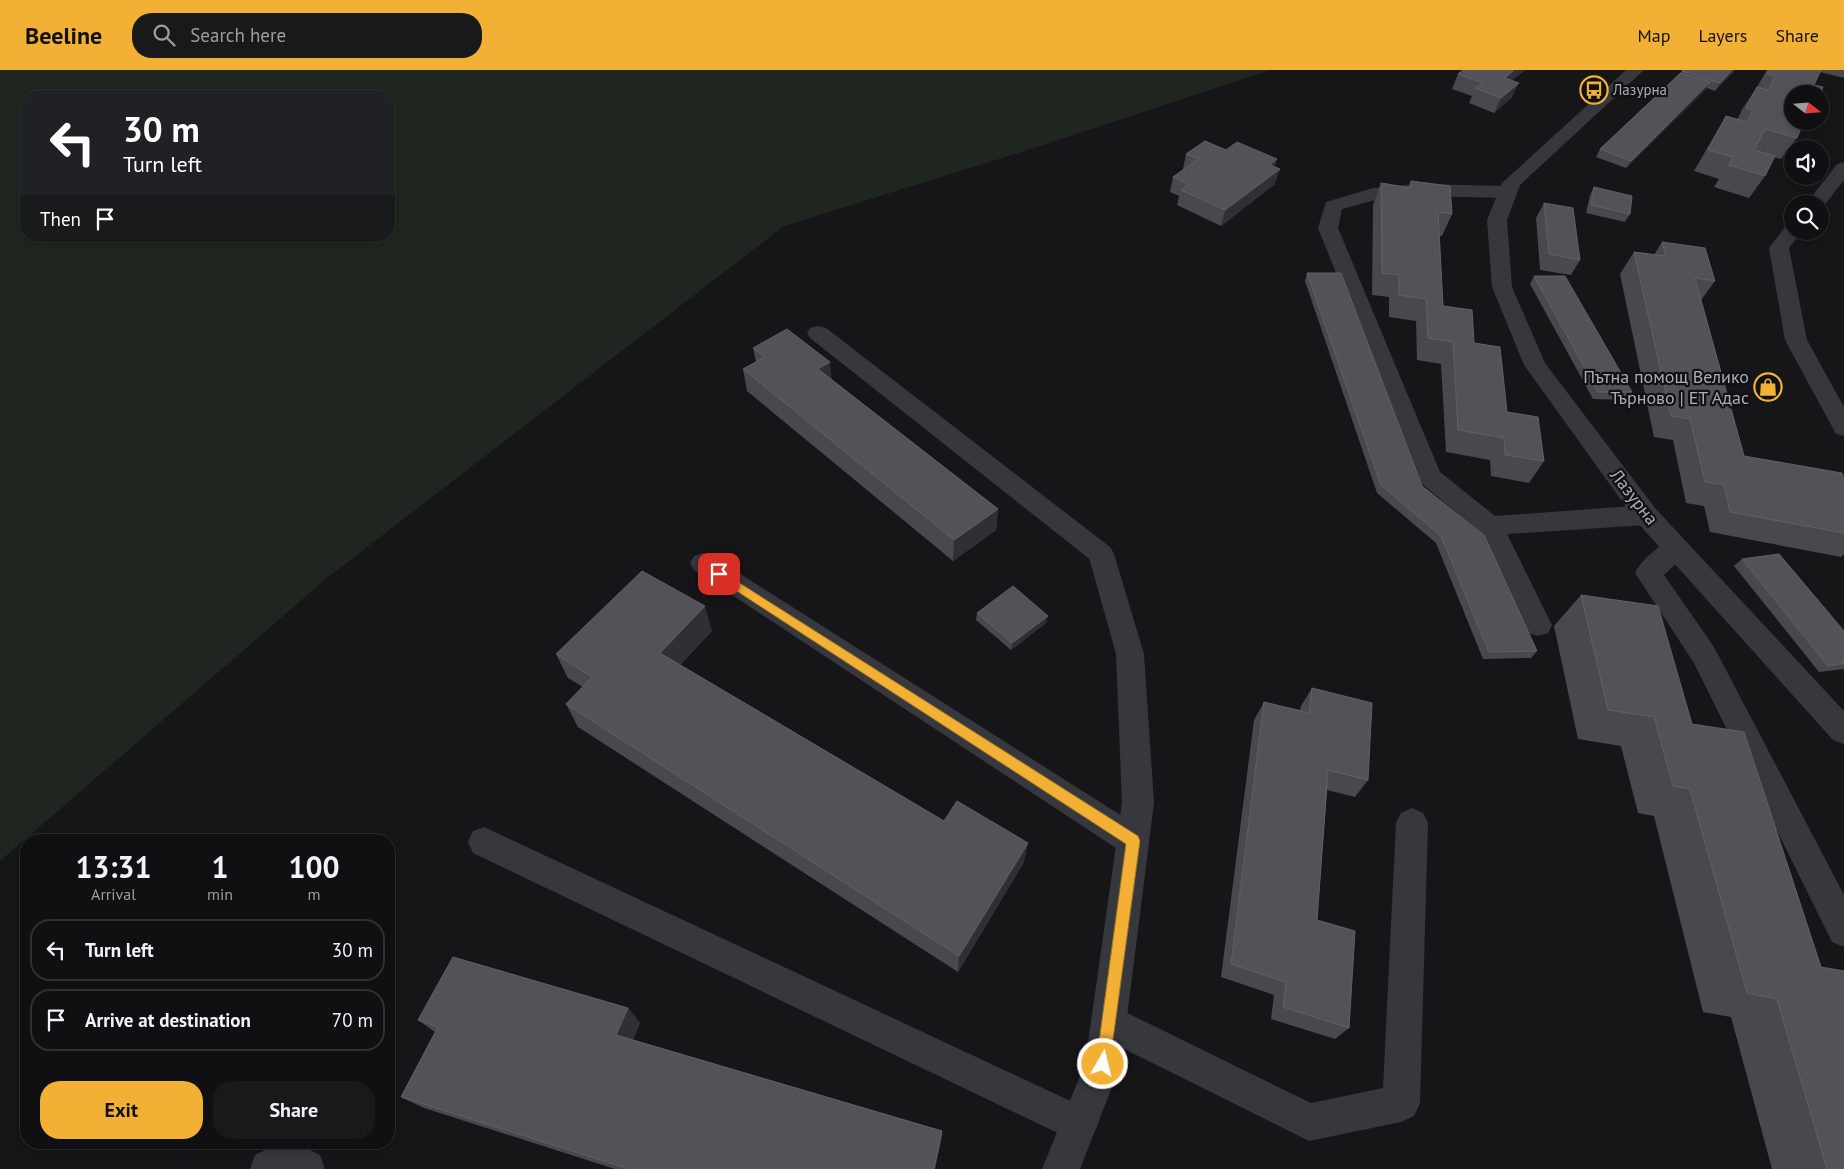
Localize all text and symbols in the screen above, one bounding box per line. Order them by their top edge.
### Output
search box [132,13,482,58]
text: Beeline [25,20,102,51]
icon: search [150,21,178,49]
text: Search here [190,23,286,47]
text: Map [1638,24,1670,47]
text: Layers [1698,24,1747,47]
text: Share [1775,24,1819,47]
bus stop icon: Лазурна [1579,75,1609,105]
place label: Лазурна [1612,80,1667,99]
north arrow [1784,85,1829,130]
map controls [1784,85,1829,240]
text: 30 m [123,106,200,152]
icon: left [40,110,105,175]
button: sound [1784,140,1829,185]
text: Turn left [123,150,202,178]
button: search [1784,195,1829,240]
icon: arrive [91,205,119,233]
text: Then [40,207,81,231]
place label: Пътна помощ Велико Търново | ЕТ Адас [1583,365,1749,409]
shop icon: Пътна помощ Велико Търново | ЕТ Адас [1753,372,1783,402]
street label: Лазурна [1605,463,1663,529]
pin [698,553,740,595]
icon: arrive [705,560,733,588]
text: 13:31 [75,847,152,886]
text: 1 [212,847,229,886]
text: 100 [288,847,340,886]
text: Arrival [91,884,136,904]
text: min [207,884,233,904]
text: m [308,884,321,904]
icon: left [42,936,70,964]
text: Turn left [85,938,154,962]
text: 30 m [332,938,373,962]
icon: arrive [42,1006,70,1034]
text: Arrive at destination [85,1008,251,1032]
text: 70 m [332,1008,373,1032]
position arrow [1076,1037,1128,1089]
button: Exit [40,1081,203,1139]
button: Share [213,1081,375,1139]

